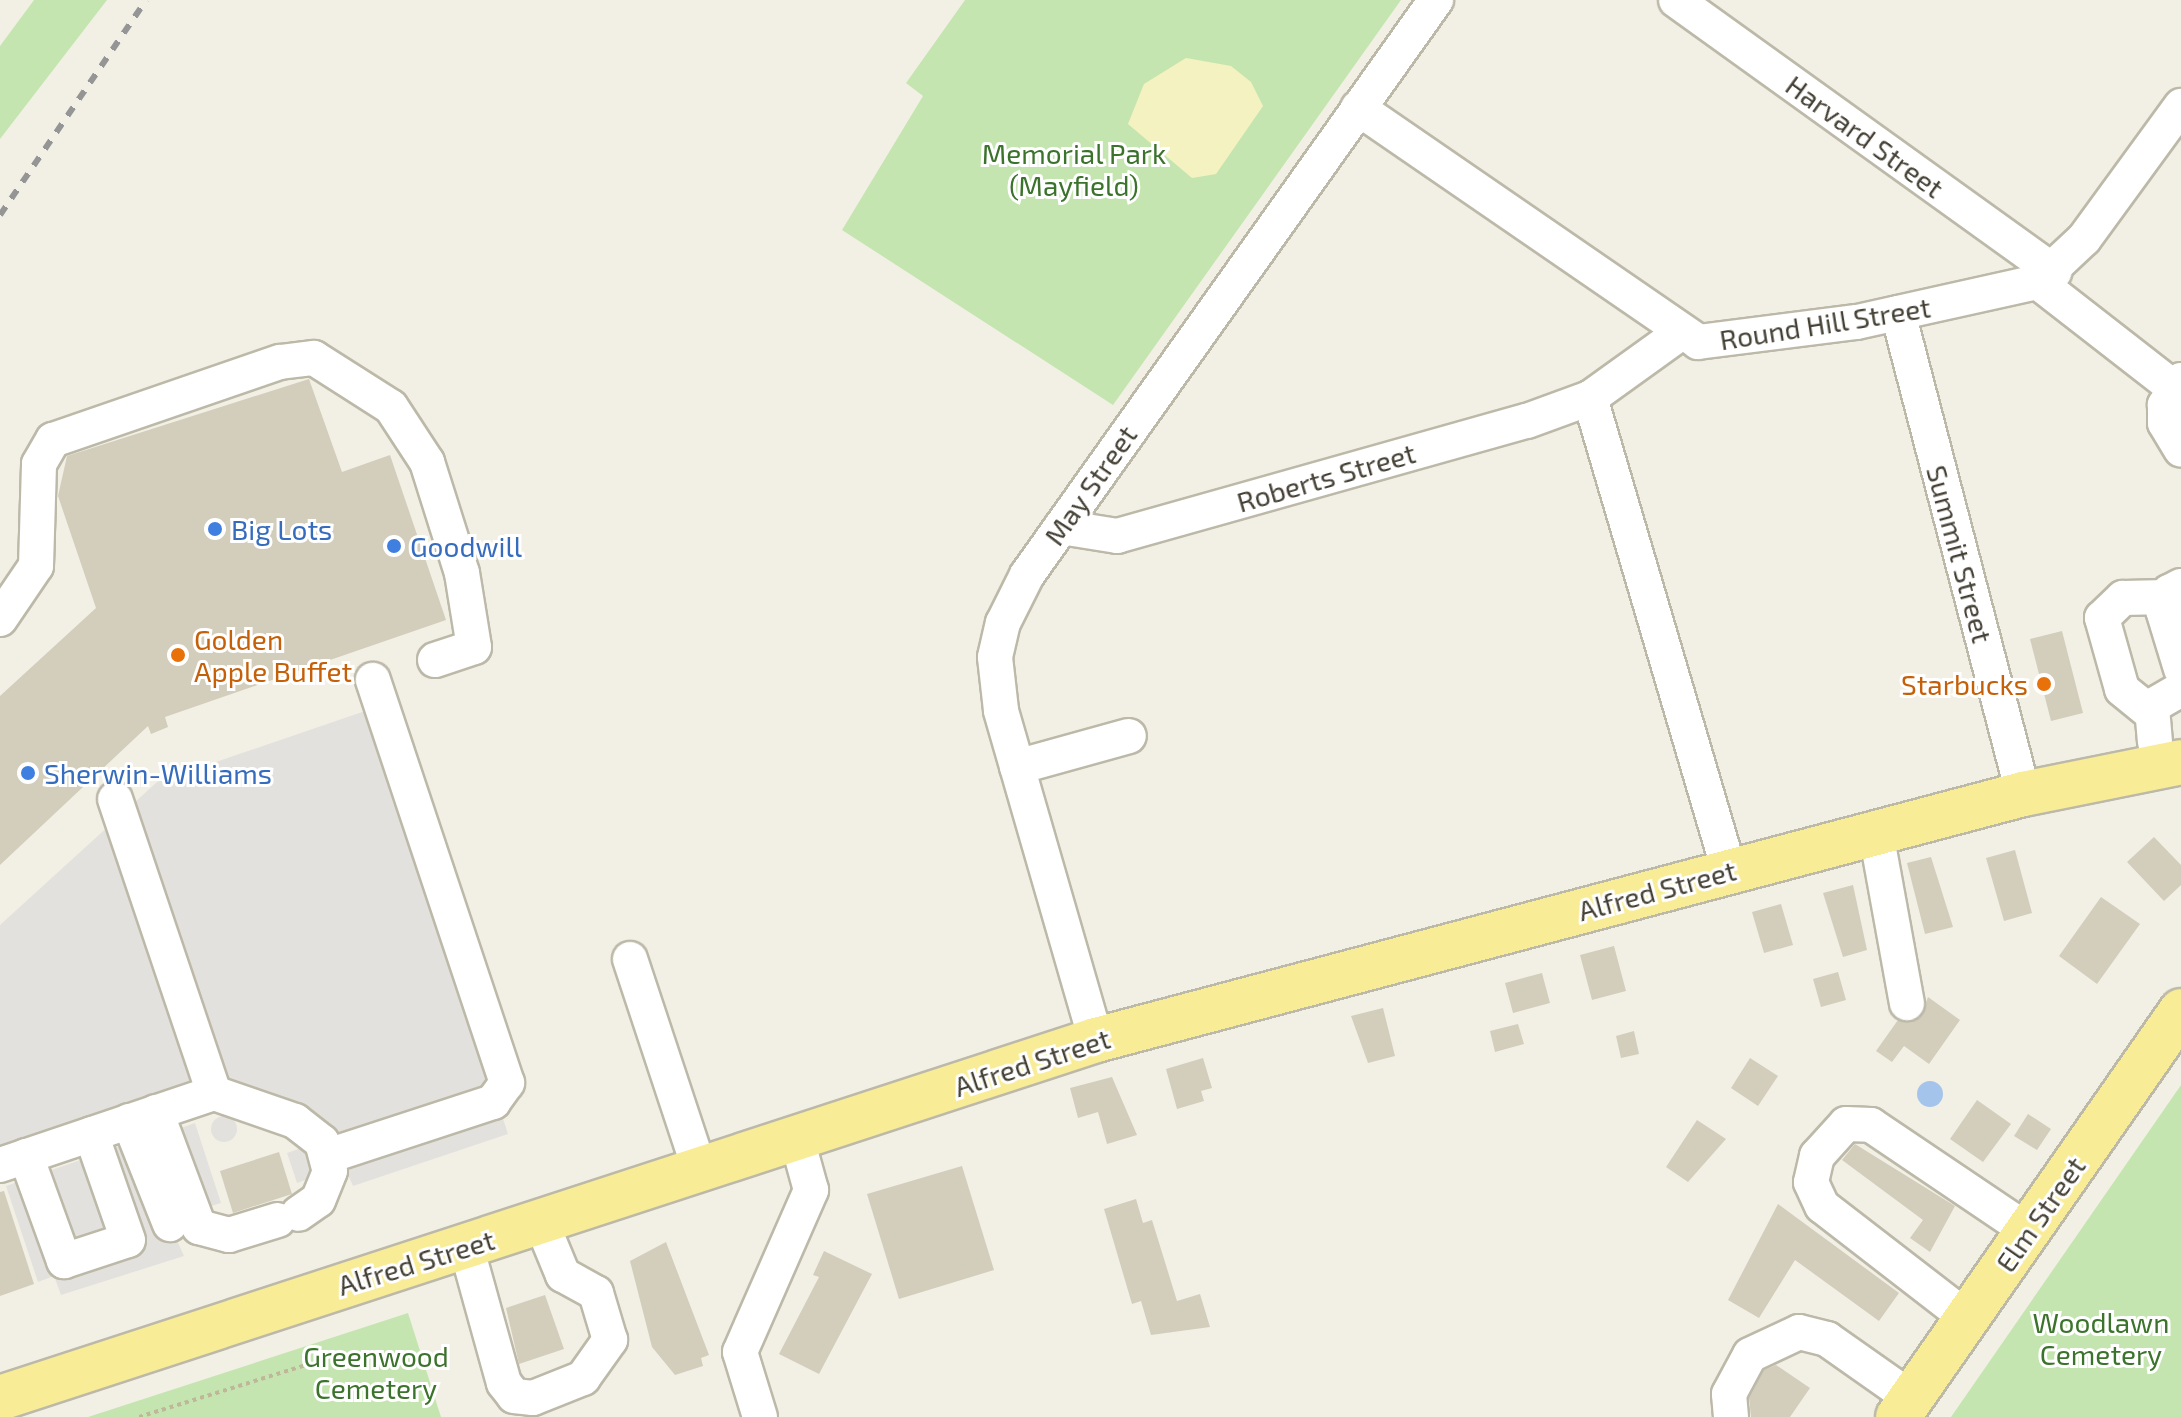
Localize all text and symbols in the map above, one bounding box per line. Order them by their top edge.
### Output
street label: Harvard Street [1780,68,1950,204]
park label: Memorial Park (Mayfield) [981,136,1167,202]
street label: Round Hill Street [1717,290,1933,356]
street label: May Street [1036,419,1144,551]
street label: Roberts Street [1233,435,1419,519]
street label: Summit Street [1920,462,2000,646]
place label: Big Lots [231,512,332,546]
marker: Big Lots [206,520,224,538]
place label: Goodwill [410,529,522,563]
marker: Goodwill [385,537,403,555]
place label: Golden Apple Buffet [194,622,352,688]
marker: Golden Apple Buffet [169,646,187,664]
place label: Starbucks [1901,667,2028,701]
marker: Starbucks [2035,675,2053,693]
place label: Sherwin-Williams [44,756,272,790]
marker: Sherwin-Williams [19,764,37,782]
street label: Alfred Street [1574,853,1740,927]
street label: Alfred Street [950,1021,1114,1103]
street label: Elm Street [1988,1150,2092,1278]
street label: Alfred Street [334,1222,498,1302]
park label: Woodlawn Cemetery [2033,1305,2169,1371]
park label: Greenwood Cemetery [303,1339,449,1405]

